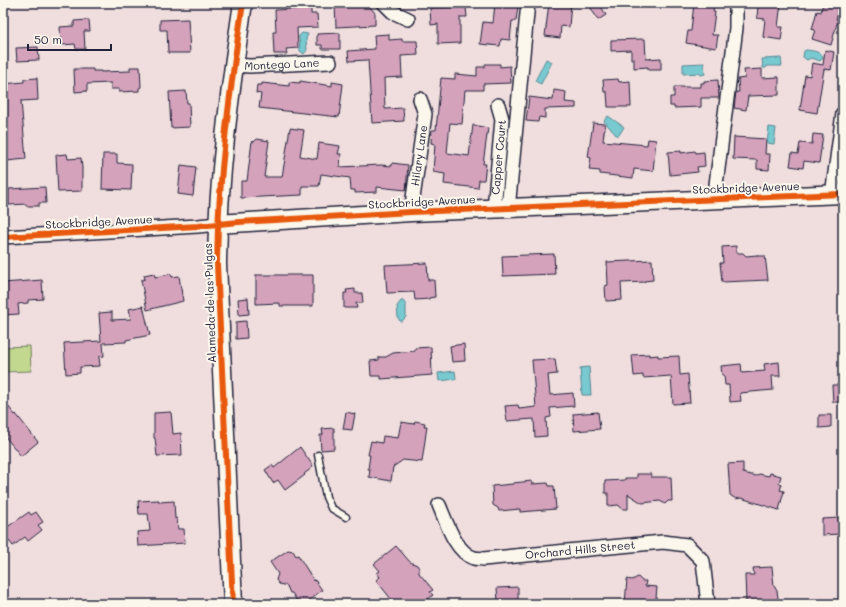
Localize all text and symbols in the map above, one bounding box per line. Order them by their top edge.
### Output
scale bar [28,26,111,52]
text: 50 m [34,31,62,47]
street label: Montego Lane [244,55,320,73]
street label: Capper Court [487,119,509,195]
street label: Hilary Lane [407,124,430,187]
street label: Stockbridge Avenue [692,178,800,197]
street label: Stockbridge Avenue [368,191,476,212]
street label: Stockbridge Avenue [45,211,153,232]
street label: Alameda de las Pulgas [200,243,219,363]
street label: Orchard Hills Street [524,537,636,562]

